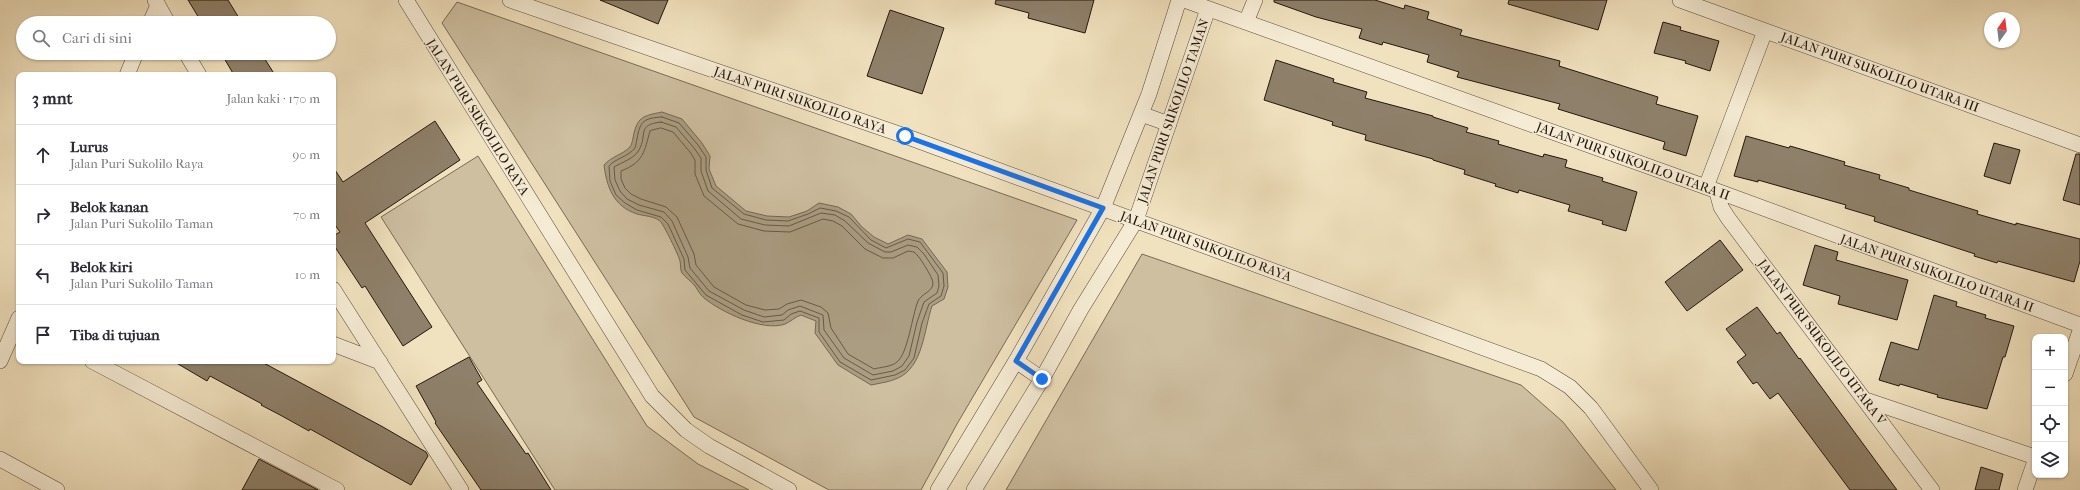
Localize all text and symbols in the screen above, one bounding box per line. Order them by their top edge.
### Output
north arrow [1984,12,2020,48]
search box [16,16,336,60]
street label: JALAN PURI SUKOLILO TAMAN [1134,17,1212,206]
icon: search [30,27,52,49]
text: Cari di sini [62,29,132,47]
street label: JALAN PURI SUKOLILO UTARA III [1778,29,1981,115]
street label: JALAN PURI SUKOLILO RAYA [423,35,533,198]
street label: JALAN PURI SUKOLILO RAYA [711,63,889,137]
text: 3 mnt [32,88,73,108]
text: Jalan kaki · 170 m [226,91,320,106]
street label: JALAN PURI SUKOLILO UTARA II [1533,119,1732,203]
route start [896,127,914,145]
text: Lurus [70,138,108,156]
icon: ahead [32,144,54,166]
text: 90 m [292,147,320,162]
text: Jalan Puri Sukolilo Raya [70,156,203,171]
text: Belok kanan [70,198,149,216]
icon: right [32,204,54,226]
text: 70 m [293,207,320,222]
street label: JALAN PURI SUKOLILO RAYA [1117,208,1294,284]
text: Jalan Puri Sukolilo Taman [70,216,213,231]
street label: JALAN PURI SUKOLILO UTARA II [1837,231,2036,315]
street label: JALAN PURI SUKOLILO UTARA V [1754,256,1889,428]
text: Belok kiri [70,258,133,276]
icon: left [32,264,54,286]
text: 10 m [295,267,320,282]
text: Jalan Puri Sukolilo Taman [70,276,213,291]
icon: arrive [32,324,54,346]
text: Tiba di tujuan [70,326,160,344]
map controls [2032,334,2068,478]
button: + [2032,334,2068,370]
route end [1033,370,1051,388]
button: − [2032,370,2068,406]
button: locate [2032,406,2068,442]
button: layers [2032,442,2068,478]

